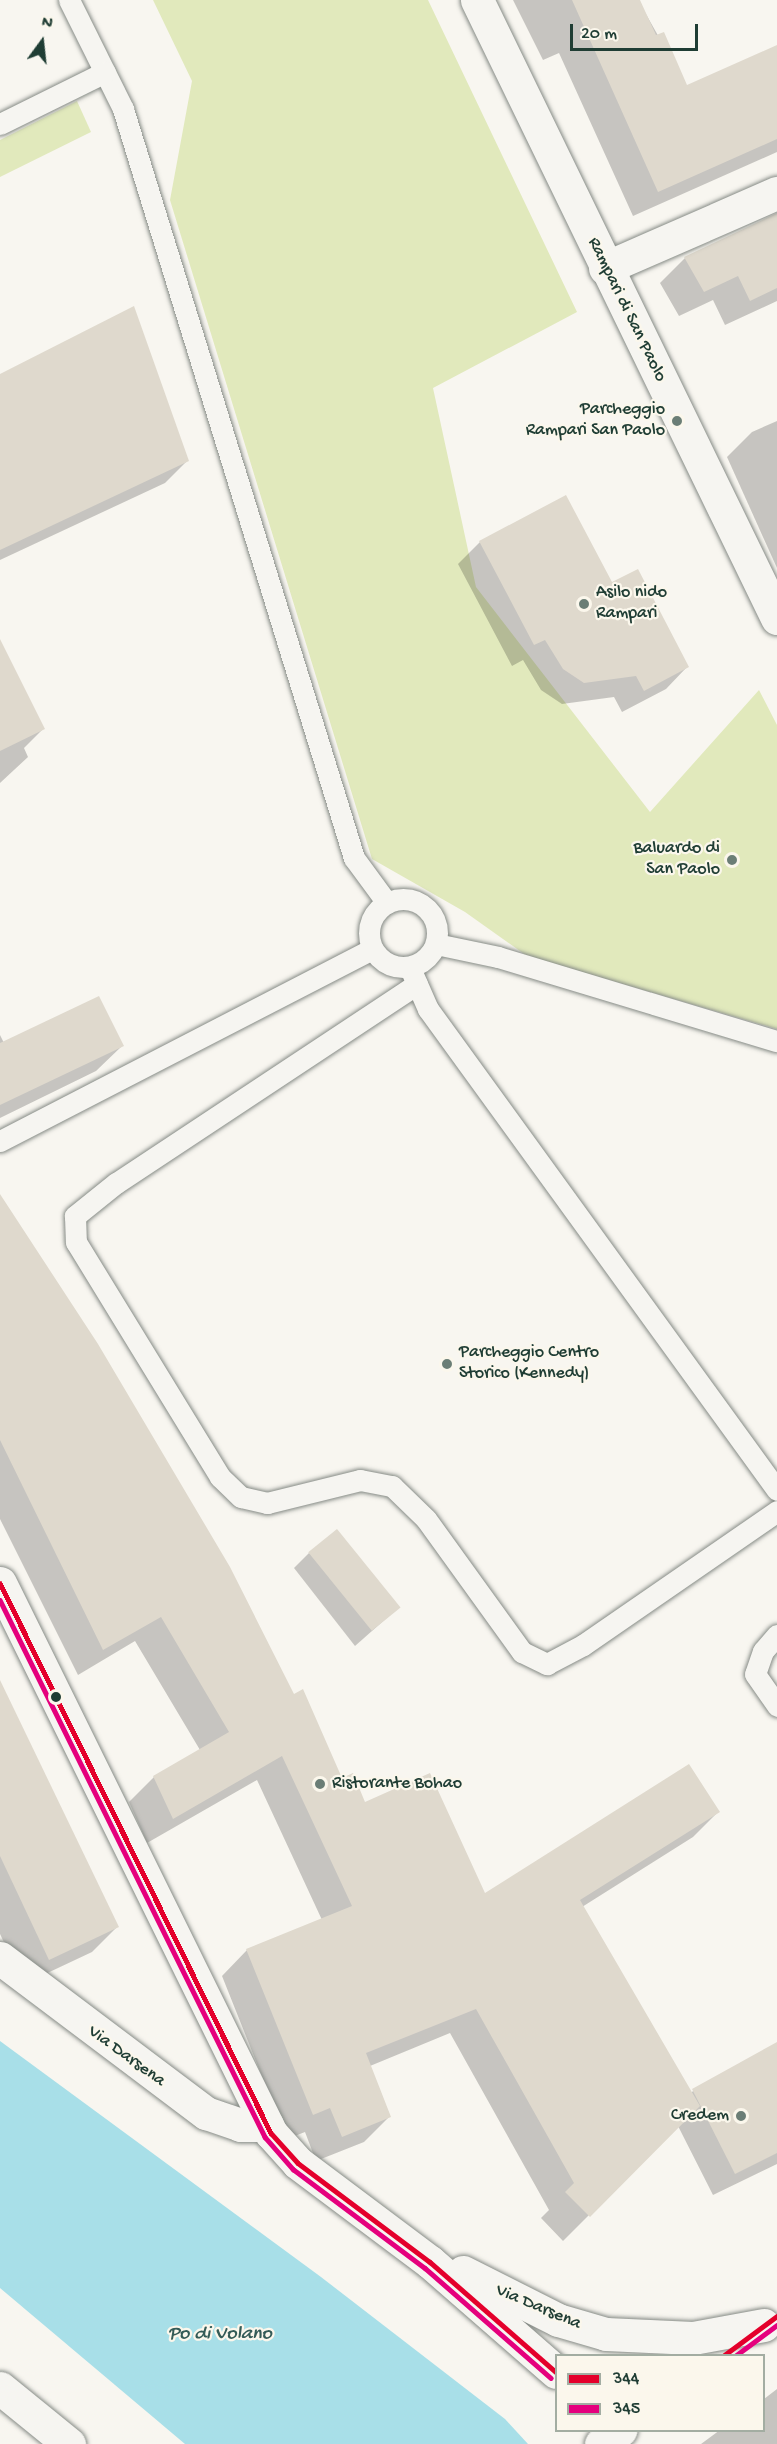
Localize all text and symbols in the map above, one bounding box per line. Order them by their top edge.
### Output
north arrow [12,12,72,72]
scale bar [573,12,700,50]
text: N [39,14,54,35]
text: 20 m [581,24,617,45]
street label: Rampari di San Paolo [582,234,670,386]
place label: Parcheggio Rampari San Paolo [526,400,665,442]
marker: Parcheggio Rampari San Paolo [670,414,684,428]
place label: Asilo nido Rampari [596,583,667,626]
marker: Asilo nido Rampari [577,597,591,611]
place label: Baluardo di San Paolo [633,839,720,882]
marker: Baluardo di San Paolo [725,853,739,867]
place label: Parcheggio Centro Storico (Kennedy) [459,1343,599,1386]
marker: Parcheggio Centro Storico (Kennedy) [440,1357,454,1371]
unlabelled marker [50,1691,62,1703]
place label: Ristorante Bohao [332,1773,462,1795]
marker: Ristorante Bohao [313,1777,327,1791]
street label: Via Darsena [83,2022,169,2092]
place label: Credem [671,2105,729,2127]
marker: Credem [734,2109,748,2123]
street label: Via Darsena [492,2280,584,2336]
water label: Po di Volano [168,2322,272,2346]
legend [555,2354,765,2432]
text: 344 [613,2369,639,2390]
text: 345 [613,2399,640,2420]

